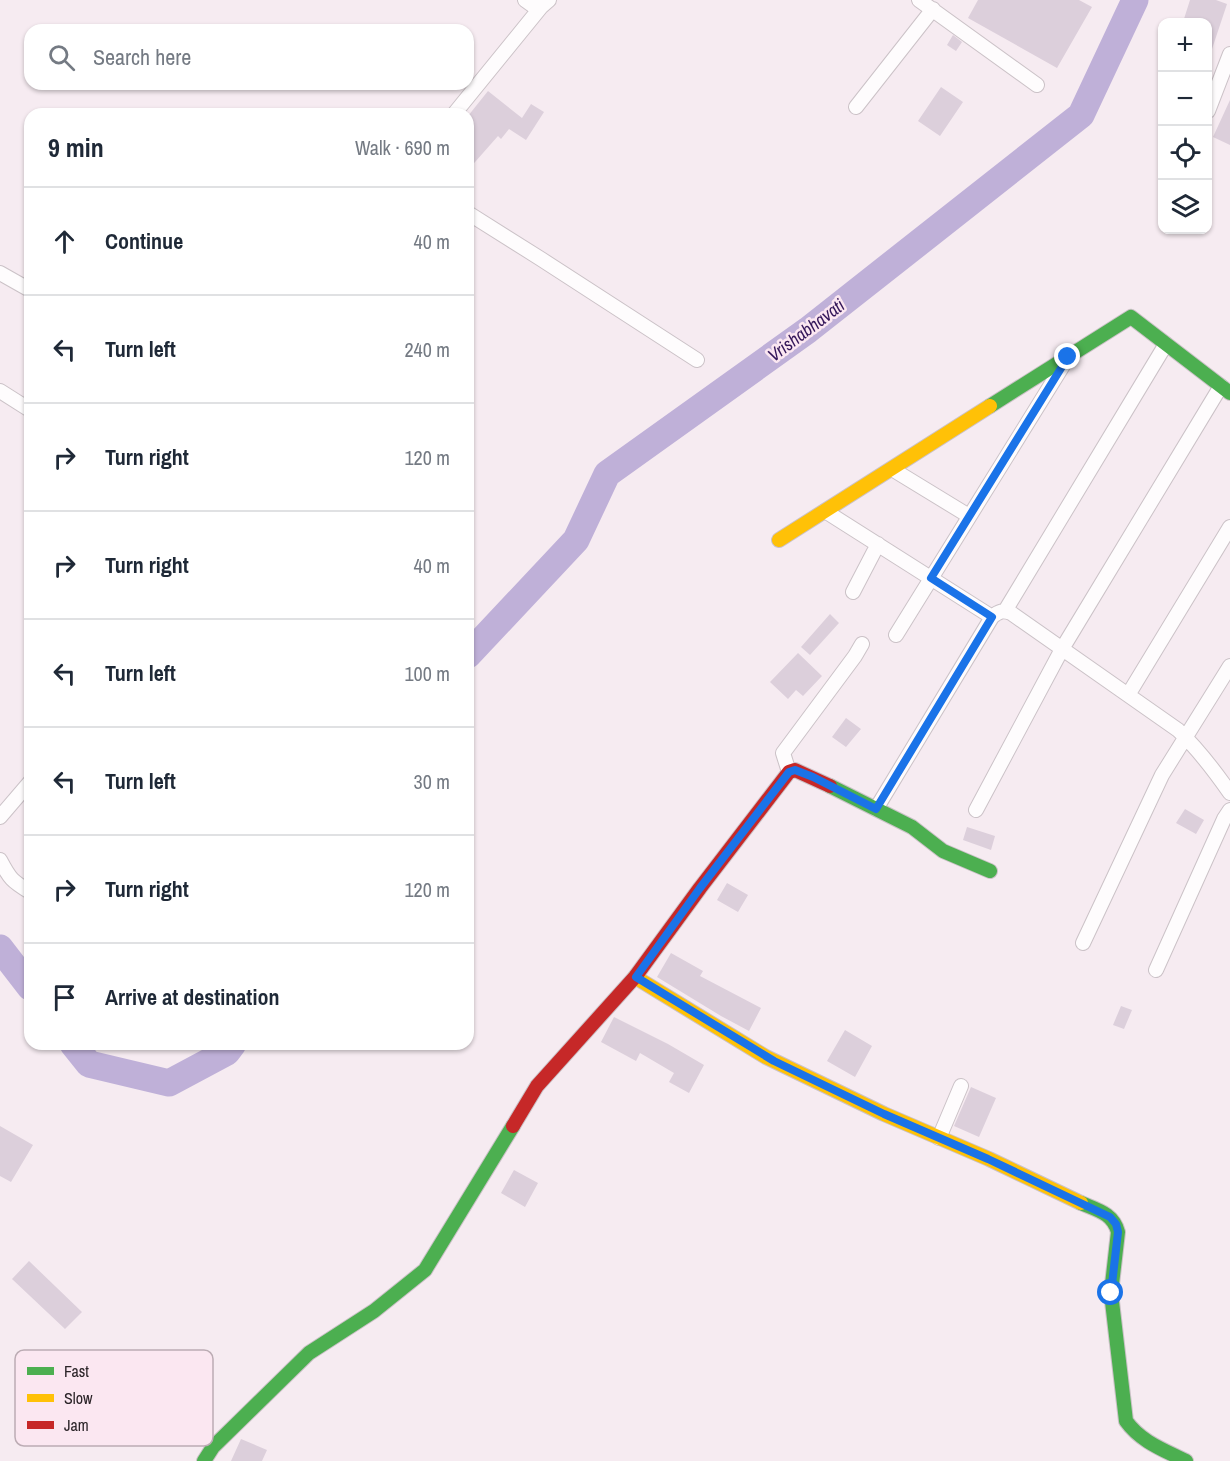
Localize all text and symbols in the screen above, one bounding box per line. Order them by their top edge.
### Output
map controls [1158,18,1212,234]
button: + [1158,18,1212,72]
search box [24,24,474,90]
icon: search [45,41,78,74]
text: Search here [93,42,191,72]
button: − [1158,72,1212,126]
button: locate [1158,126,1212,180]
text: 9 min [48,130,104,165]
text: Walk · 690 m [355,134,450,161]
button: layers [1158,180,1212,234]
icon: ahead [48,225,81,258]
text: Continue [105,226,183,256]
text: 40 m [414,228,450,255]
water label: Vrishabhavati [762,293,850,367]
icon: left [48,333,81,366]
text: Turn left [105,334,176,364]
text: 240 m [404,336,450,363]
route end [1054,343,1080,369]
icon: right [48,441,81,474]
text: Turn right [105,442,189,472]
text: 120 m [404,444,450,471]
icon: right [48,549,81,582]
text: Turn right [105,550,189,580]
text: 40 m [414,552,450,579]
icon: left [48,657,81,690]
text: Turn left [105,658,176,688]
text: 100 m [404,660,450,687]
icon: left [48,765,81,798]
text: Turn left [105,766,176,796]
text: 30 m [414,768,450,795]
icon: right [48,873,81,906]
text: Turn right [105,874,189,904]
text: 120 m [404,876,450,903]
icon: arrive [48,981,81,1014]
text: Arrive at destination [105,982,279,1012]
route start [1097,1279,1123,1305]
legend [15,1350,213,1446]
text: Fast [64,1360,89,1382]
text: Slow [64,1387,93,1409]
text: Jam [64,1414,89,1436]

